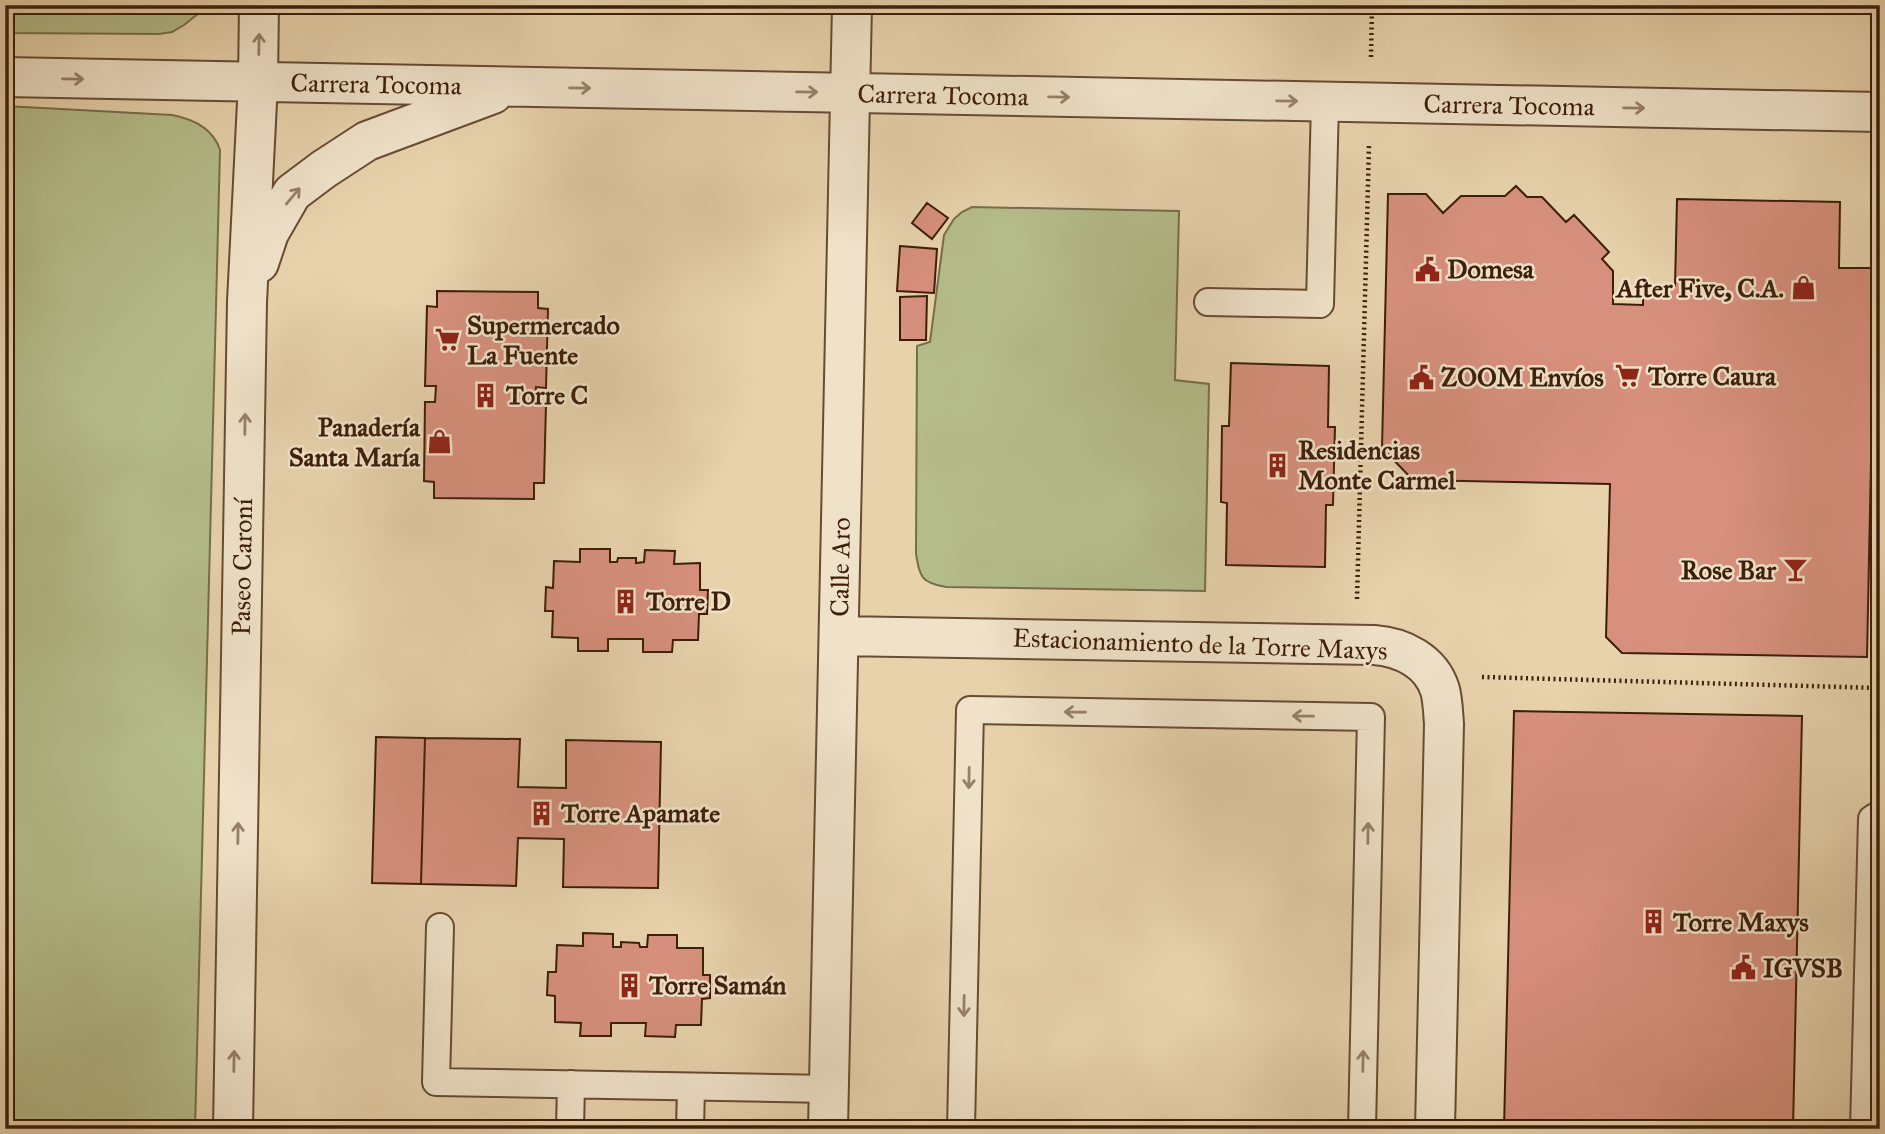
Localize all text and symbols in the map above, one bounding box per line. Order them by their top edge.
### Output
one-way arrow [252,32,266,55]
street label: Carrera Tocoma [290,67,462,101]
one-way arrow [62,72,85,85]
street label: Carrera Tocoma [857,78,1029,112]
one-way arrow [568,82,591,95]
one-way arrow [796,86,819,99]
street label: Carrera Tocoma [1423,88,1595,122]
one-way arrow [1048,90,1071,104]
one-way arrow [1275,94,1298,108]
one-way arrow [1622,101,1645,115]
one-way arrow [285,187,300,205]
place label: Domesa [1447,253,1535,285]
public building icon: Domesa [1413,255,1441,283]
place label: After Five, C.A. [1614,272,1784,304]
shop icon: After Five, C.A. [1790,274,1818,302]
place label: Supermercado La Fuente [467,309,620,371]
supermarket icon: Supermercado La Fuente [433,326,461,354]
place label: Torre Caura [1647,360,1777,392]
place label: ZOOM Envíos [1441,361,1604,393]
supermarket icon: Torre Caura [1614,362,1642,390]
public building icon: ZOOM Envíos [1407,363,1435,391]
place label: Torre C [505,379,588,411]
building icon: Torre C [472,381,500,409]
place label: Panadería Santa María [289,411,421,473]
one-way arrow [238,413,252,436]
shop icon: Panadería Santa María [426,428,454,456]
place label: Residencias Monte Carmel [1298,434,1456,496]
building icon: Residencias Monte Carmel [1264,451,1292,479]
street label: Paseo Caroní [225,496,259,636]
street label: Calle Aro [823,517,857,617]
place label: Rose Bar [1681,554,1777,586]
bar icon: Rose Bar [1782,556,1810,584]
place label: Torre D [645,585,731,617]
building icon: Torre D [612,587,640,615]
street label: Estacionamiento de la Torre Maxys [1012,621,1388,667]
one-way arrow [1064,705,1087,719]
one-way arrow [1292,709,1315,722]
one-way arrow [962,766,976,789]
place label: Torre Apamate [560,797,720,829]
building icon: Torre Apamate [527,799,555,827]
one-way arrow [231,822,245,845]
one-way arrow [1362,822,1375,845]
place label: Torre Maxys [1672,906,1809,938]
building icon: Torre Maxys [1639,908,1667,936]
place label: IGVSB [1763,952,1843,984]
public building icon: IGVSB [1729,954,1757,982]
place label: Torre Samán [648,969,786,1001]
building icon: Torre Samán [615,971,643,999]
one-way arrow [957,994,970,1017]
one-way arrow [227,1049,241,1072]
one-way arrow [1357,1049,1370,1072]

